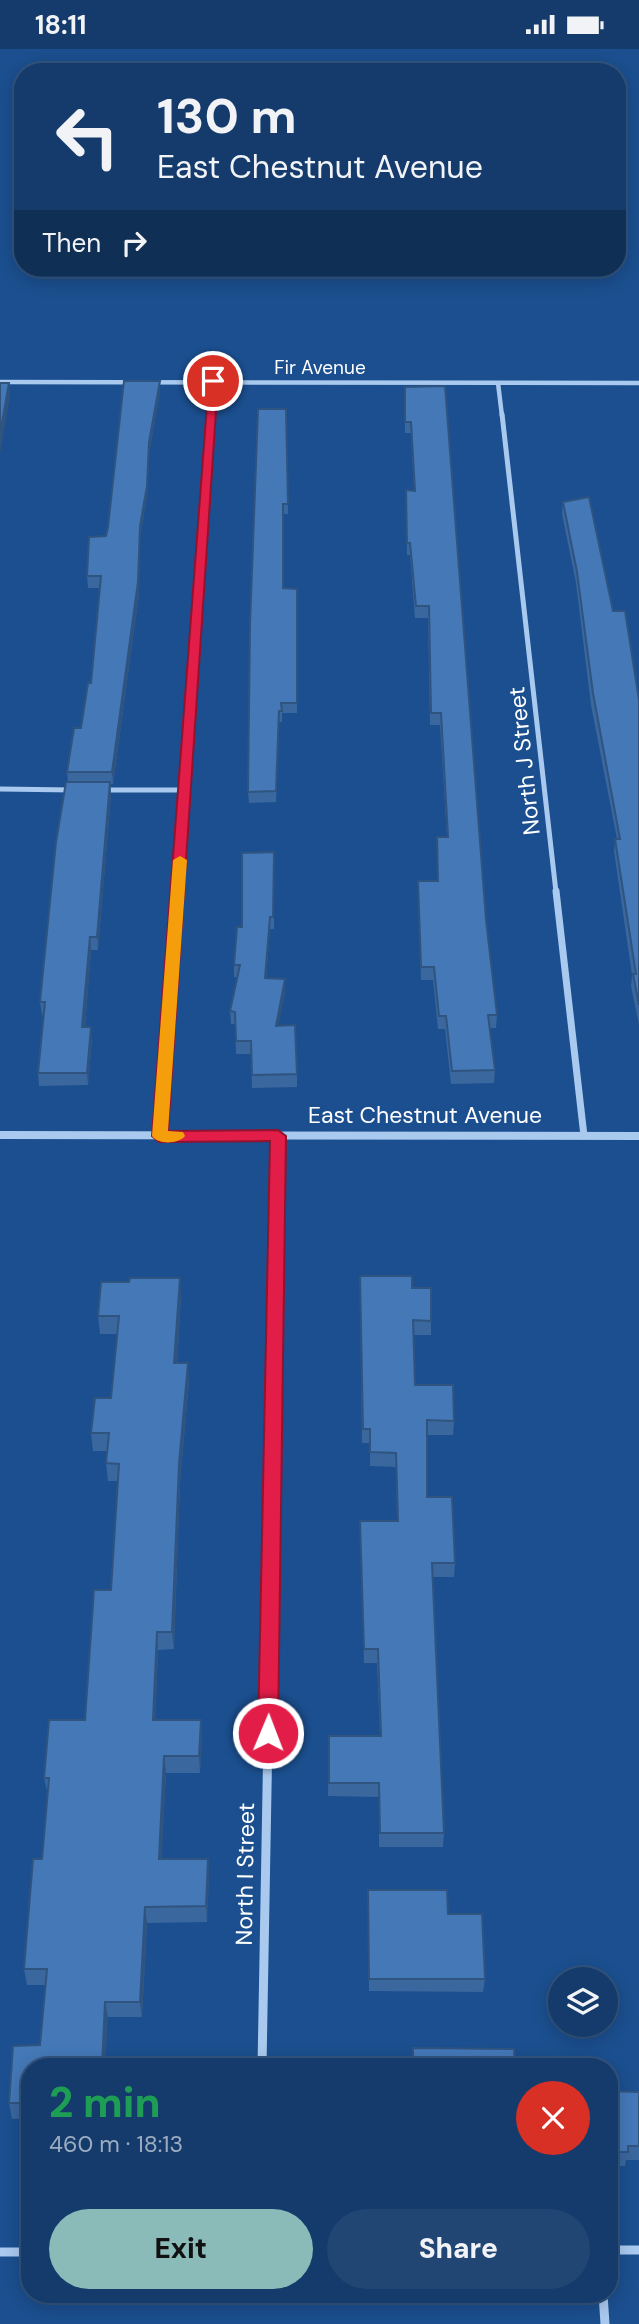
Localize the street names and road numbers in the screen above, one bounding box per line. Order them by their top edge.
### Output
street label: Fir Avenue [274,355,366,380]
street label: North J Street [501,685,547,837]
street label: East Chestnut Avenue [308,1100,542,1130]
street label: North I Street [229,1802,261,1946]

